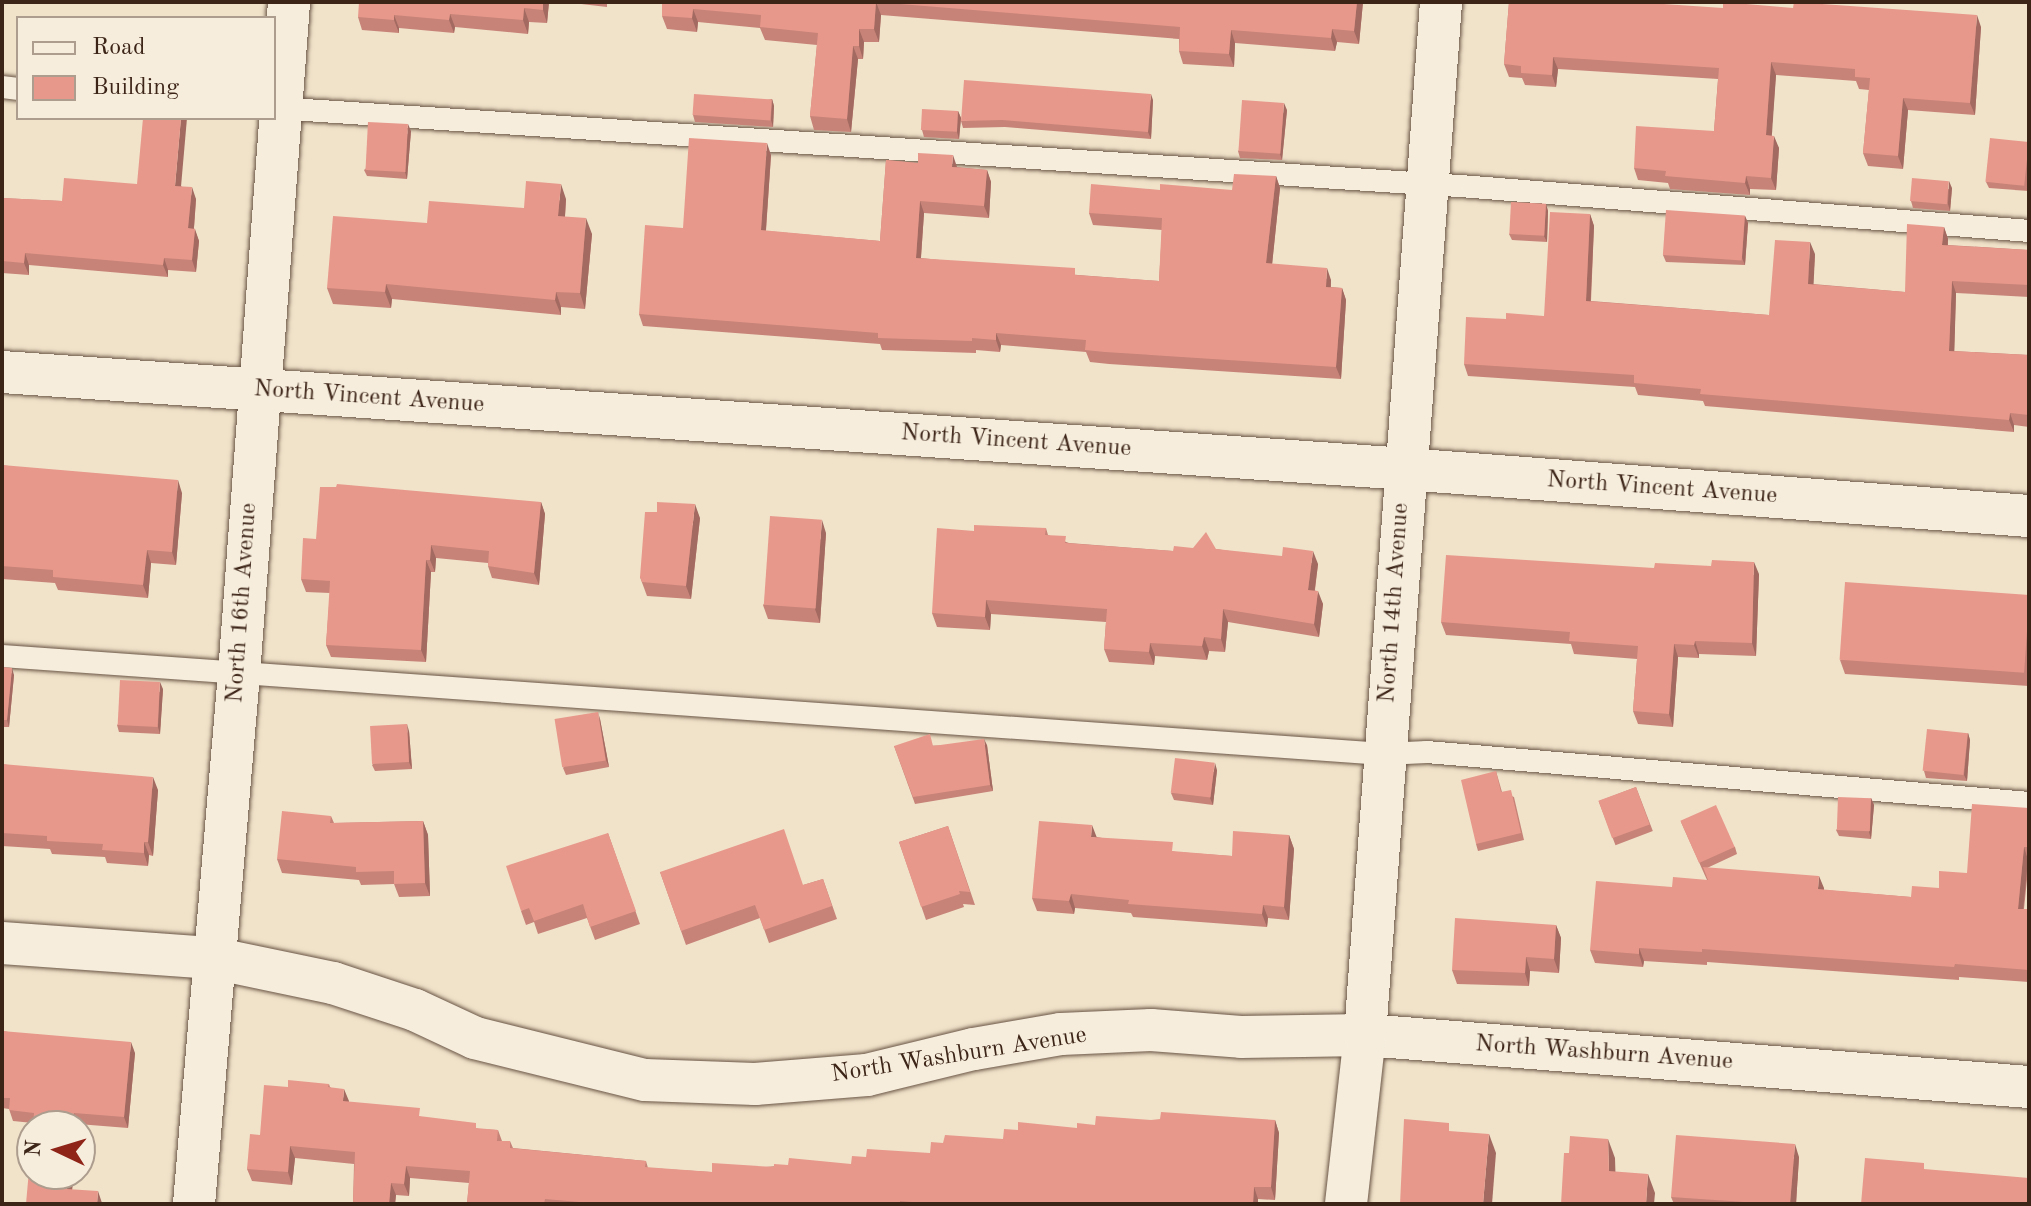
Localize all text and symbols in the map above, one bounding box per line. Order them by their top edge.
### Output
legend [16,16,276,120]
text: Road [92,36,145,60]
text: Building [92,76,179,100]
street label: North Vincent Avenue [253,376,485,420]
street label: North Vincent Avenue [900,420,1132,464]
street label: North Vincent Avenue [1546,467,1778,511]
street label: North 16th Avenue [222,502,264,704]
street label: North 14th Avenue [1374,502,1416,704]
street label: North Washburn Avenue [829,1022,1089,1090]
street label: North Washburn Avenue [1474,1031,1734,1077]
north arrow [16,1110,96,1190]
text: N [22,1139,46,1158]

